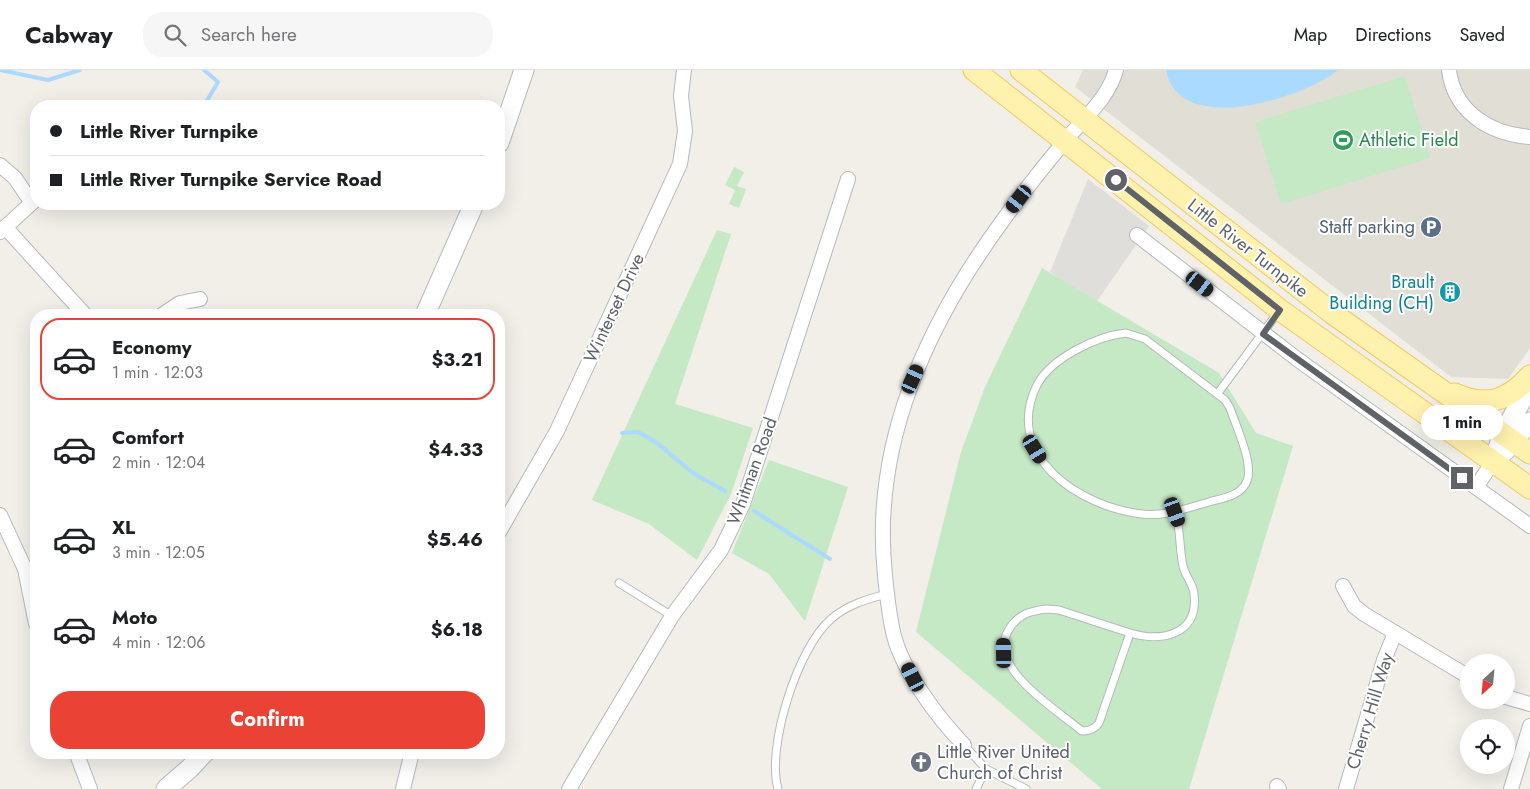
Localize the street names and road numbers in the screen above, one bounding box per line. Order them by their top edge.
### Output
street label: Little River Turnpike [1182,192,1314,304]
street label: Winterset Drive [577,249,651,367]
street label: Whitman Road [721,414,783,528]
street label: Cherry Hill Way [1340,649,1400,773]

